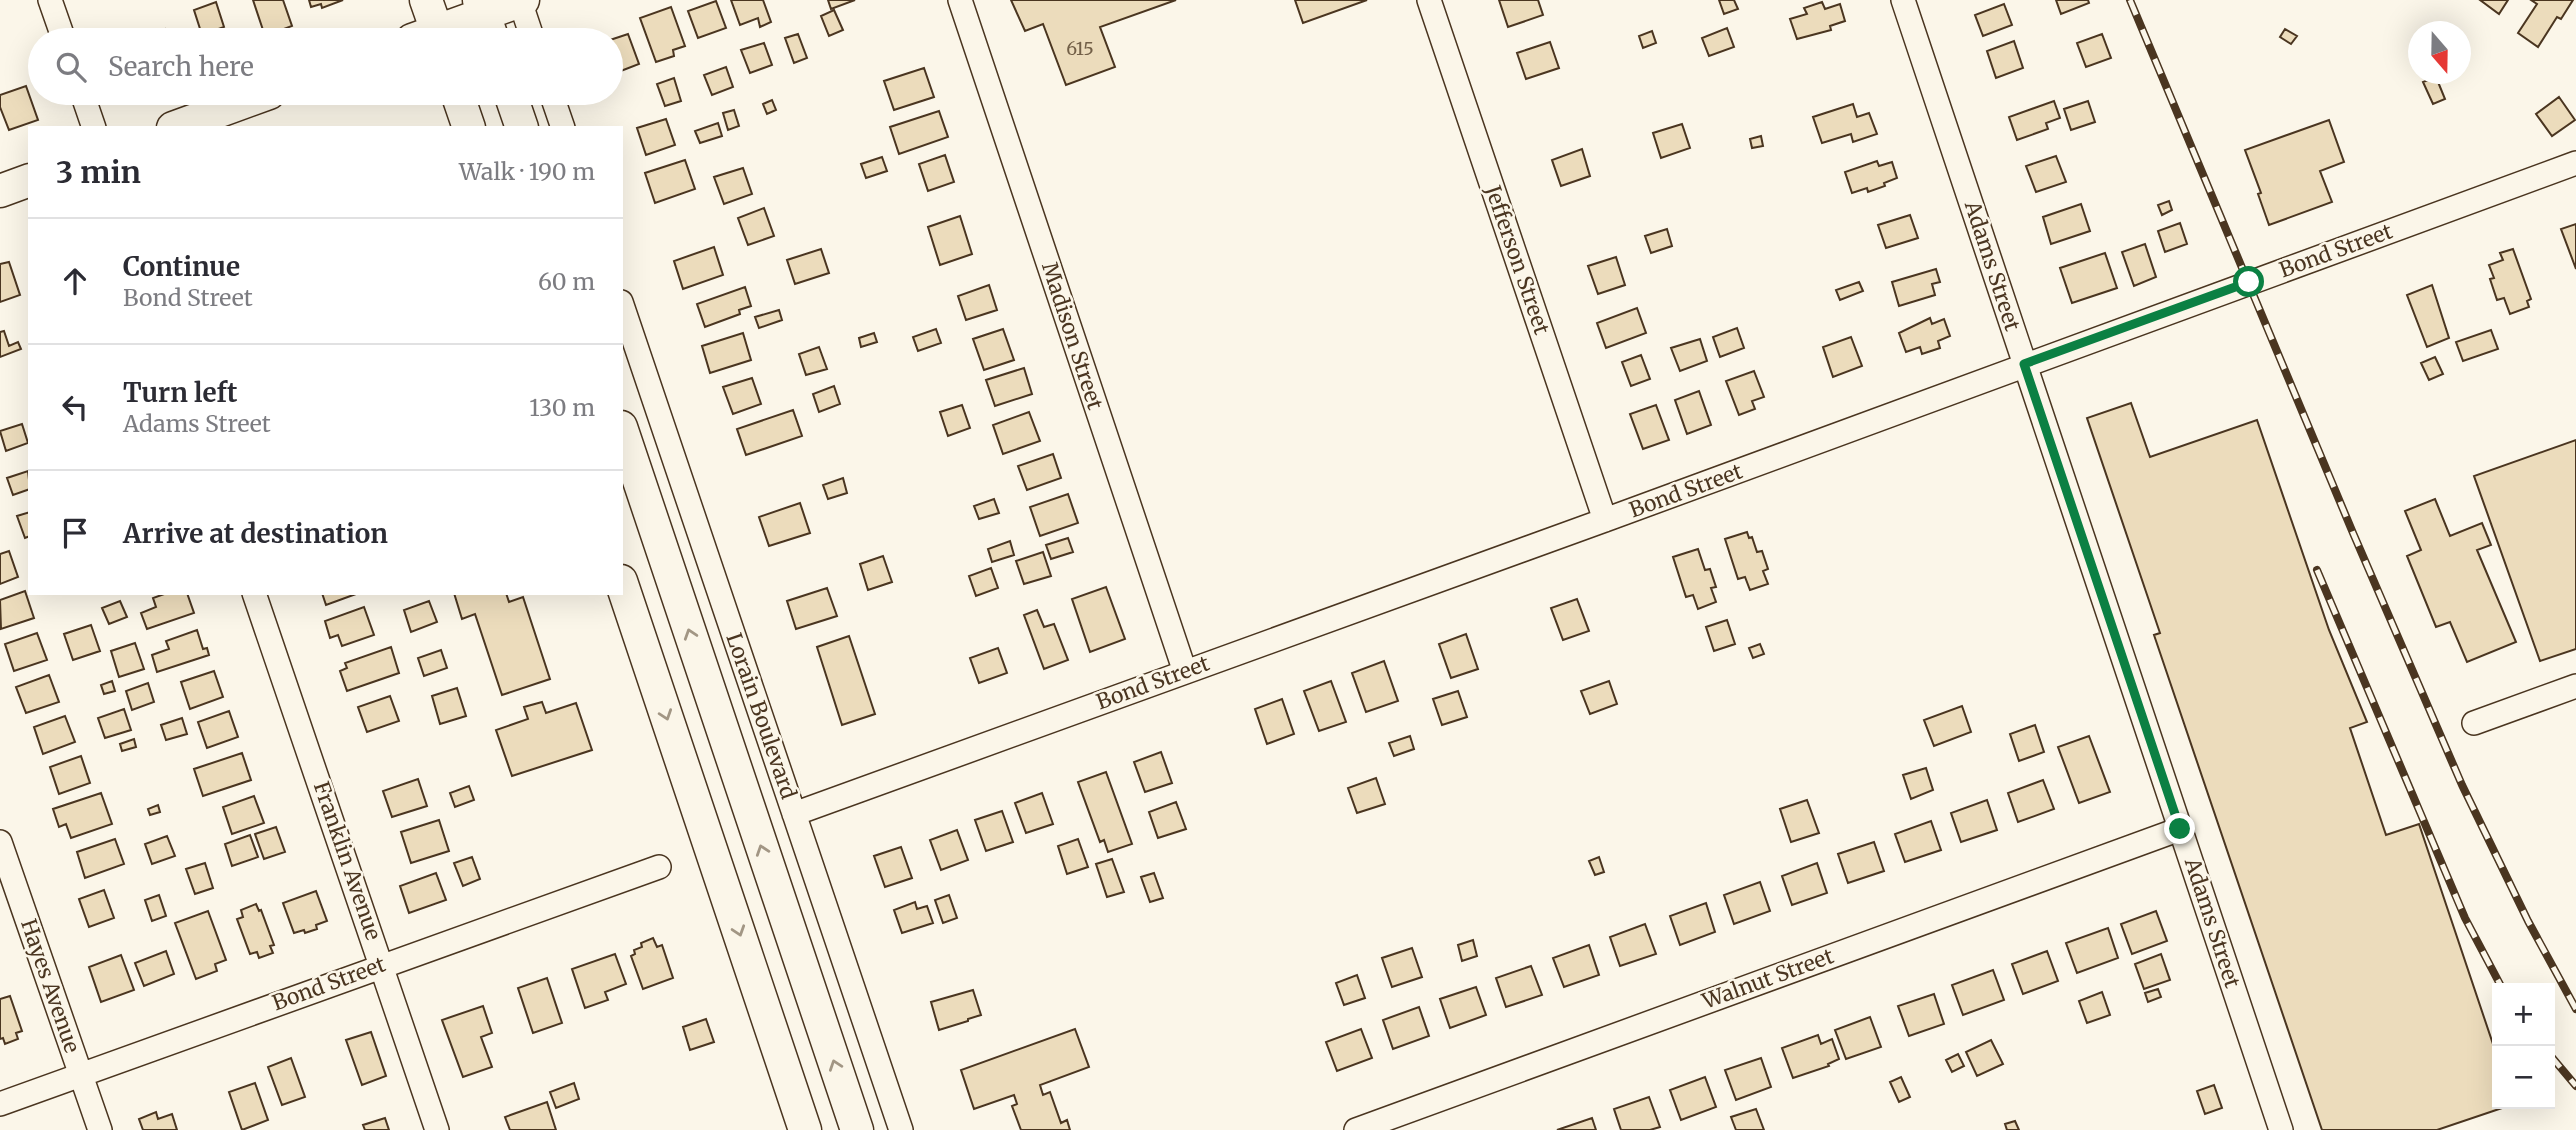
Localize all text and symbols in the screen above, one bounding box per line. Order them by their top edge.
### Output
north arrow [2408,21,2471,84]
search box [28,28,623,105]
house number: 615 [1066,37,1094,60]
icon: search [52,48,90,86]
text: Search here [108,50,254,83]
text: 3 min [56,153,141,191]
text: Walk · 190 m [459,157,595,186]
street label: Jefferson Street [1479,181,1556,338]
street label: Adams Street [1958,197,2026,334]
street label: Bond Street [2276,218,2396,283]
text: Continue [123,250,240,283]
street label: Madison Street [1036,259,1109,413]
icon: ahead [56,262,94,300]
route start [2233,266,2264,297]
text: 60 m [538,267,595,296]
text: Bond Street [123,283,253,312]
text: Turn left [123,376,237,409]
icon: left [56,388,94,426]
text: 130 m [529,393,595,422]
text: Adams Street [123,409,271,438]
street label: Bond Street [1626,458,1746,523]
icon: arrive [56,514,94,552]
text: Arrive at destination [123,517,388,550]
one-way arrow [684,628,698,641]
street label: Lorain Boulevard [720,629,803,803]
street label: Bond Street [1093,650,1213,715]
one-way arrow [658,709,672,721]
street label: Franklin Avenue [308,778,387,944]
route end [2164,813,2195,844]
one-way arrow [756,844,770,856]
street label: Adams Street [2178,854,2246,991]
street label: Hayes Avenue [15,915,86,1056]
one-way arrow [730,925,745,937]
street label: Walnut Street [1698,942,1837,1015]
street label: Bond Street [269,951,389,1016]
map controls [2492,983,2555,1109]
button: + [2492,983,2555,1046]
button: − [2492,1046,2555,1109]
one-way arrow [829,1060,843,1072]

